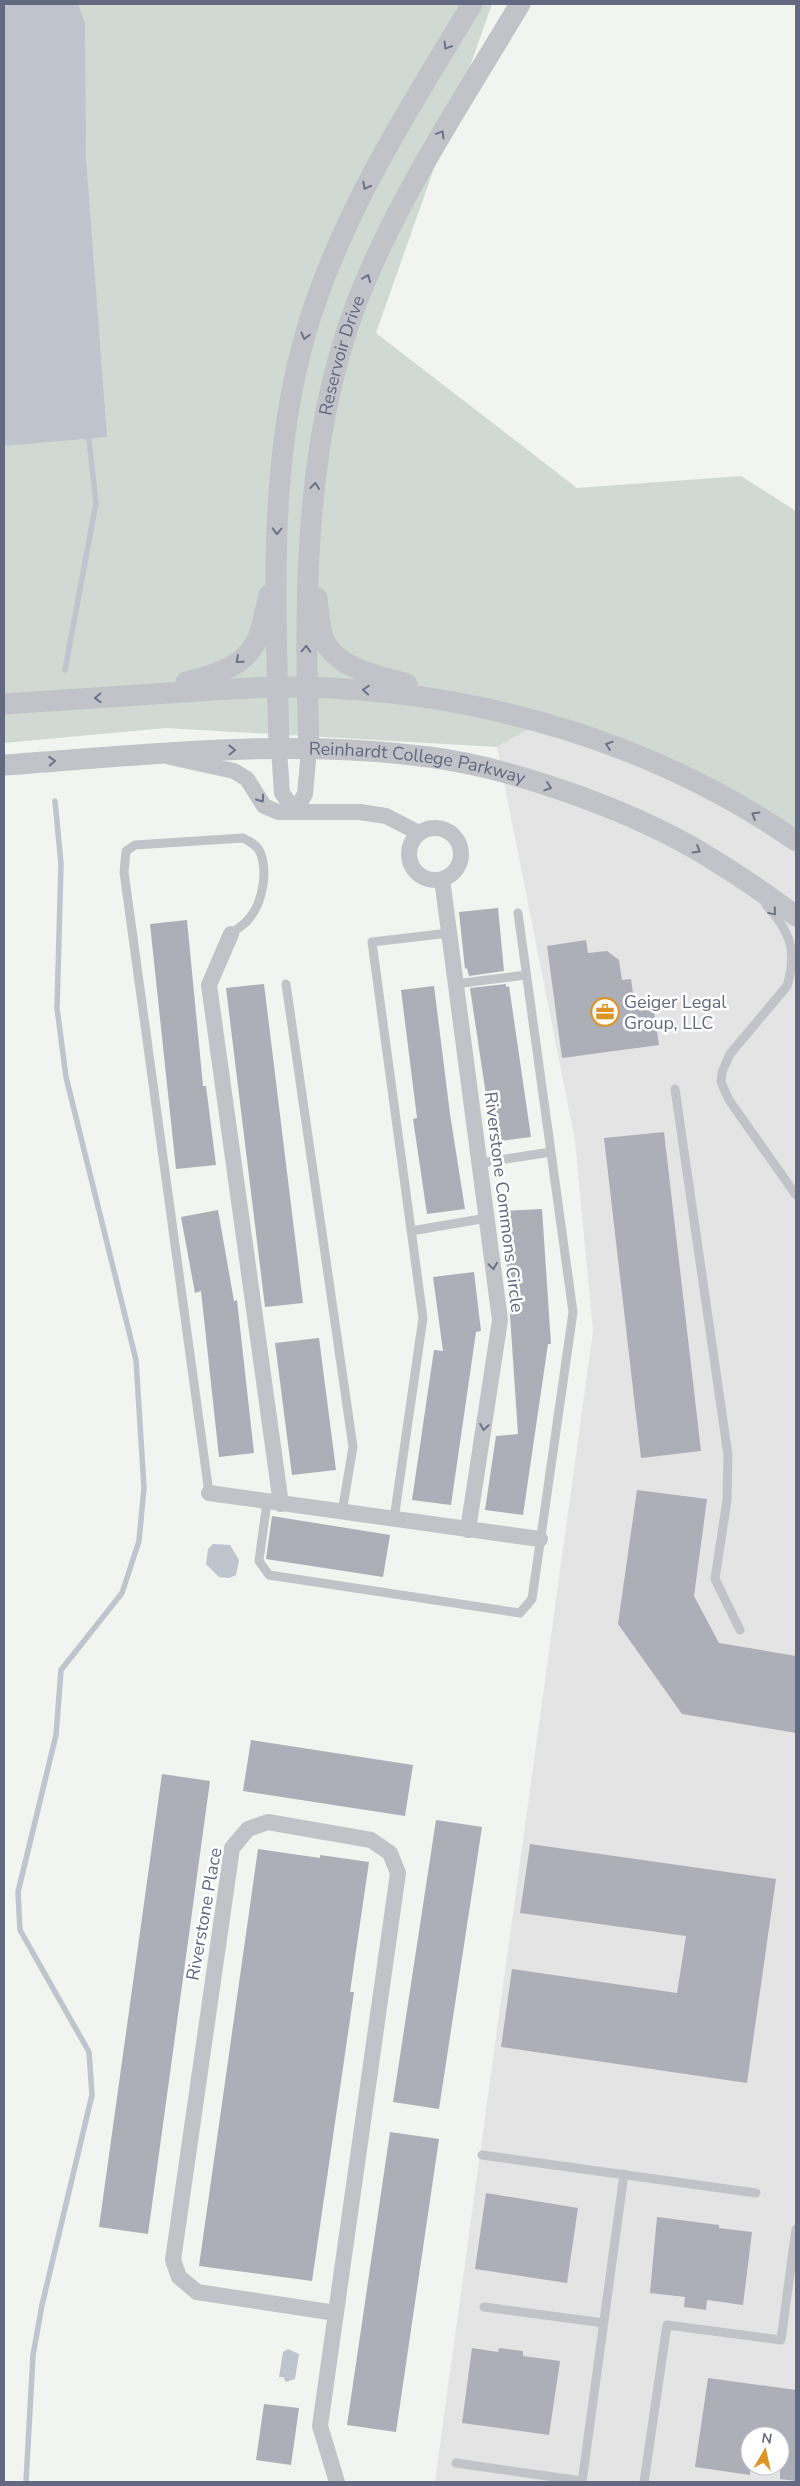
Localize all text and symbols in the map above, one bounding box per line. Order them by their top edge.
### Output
one-way arrow [444,40,454,49]
one-way arrow [435,131,445,140]
one-way arrow [362,181,372,190]
one-way arrow [360,274,371,283]
street label: Reservoir Drive [313,292,370,417]
one-way arrow [300,332,310,340]
one-way arrow [309,482,320,490]
one-way arrow [272,528,282,536]
one-way arrow [301,644,312,652]
one-way arrow [236,654,245,663]
one-way arrow [361,685,369,696]
one-way arrow [94,692,102,703]
street label: Reinhardt College Parkway [309,737,529,790]
one-way arrow [605,741,613,751]
one-way arrow [228,745,236,756]
one-way arrow [49,756,57,767]
one-way arrow [543,781,551,791]
one-way arrow [255,793,264,803]
one-way arrow [751,811,760,821]
one-way arrow [692,844,701,854]
one-way arrow [767,907,776,916]
place label: Geiger Legal Group, LLC [624,990,727,1035]
office icon: Geiger Legal Group, LLC [590,997,620,1027]
street label: Riverstone Commons Circle [479,1090,529,1314]
one-way arrow [487,1262,498,1270]
one-way arrow [479,1423,490,1431]
street label: Riverstone Place [181,1846,227,1982]
north arrow [740,2426,790,2476]
text: N [760,2428,774,2449]

